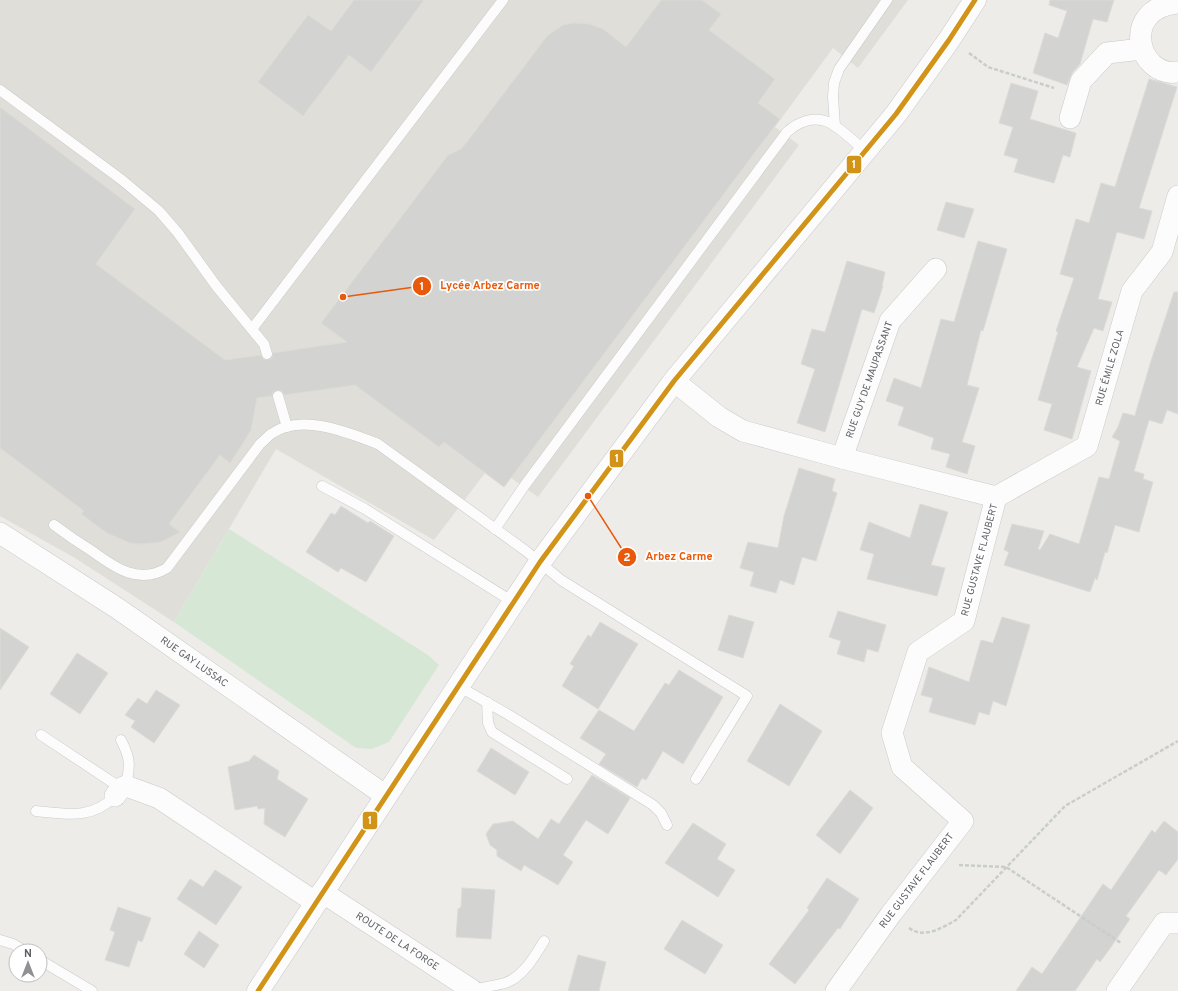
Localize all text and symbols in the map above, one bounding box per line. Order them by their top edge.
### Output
line badge: 1 [846,155,862,174]
text: 1 [852,158,856,172]
callout: Lycée Arbez Carme [412,274,548,297]
text: 1 [420,279,424,295]
text: Lycée Arbez Carme [440,279,540,293]
street label: RUE GUY DE MAUPASSANT [843,319,896,440]
street label: RUE ÉMILE ZOLA [1093,328,1127,407]
line badge: 1 [609,449,624,468]
text: 1 [615,452,619,466]
street label: RUE GUSTAVE FLAUBERT [959,502,1001,618]
callout: Arbez Carme [617,545,720,568]
text: 2 [623,550,631,566]
text: Arbez Carme [645,550,713,564]
street label: RUE GAY LUSSAC [158,634,230,690]
line badge: 1 [362,811,378,830]
text: 1 [368,814,372,828]
street label: RUE GUSTAVE FLAUBERT [877,831,957,931]
street label: ROUTE DE LA FORGE [353,909,442,973]
north arrow [8,943,48,983]
text: N [24,947,32,961]

